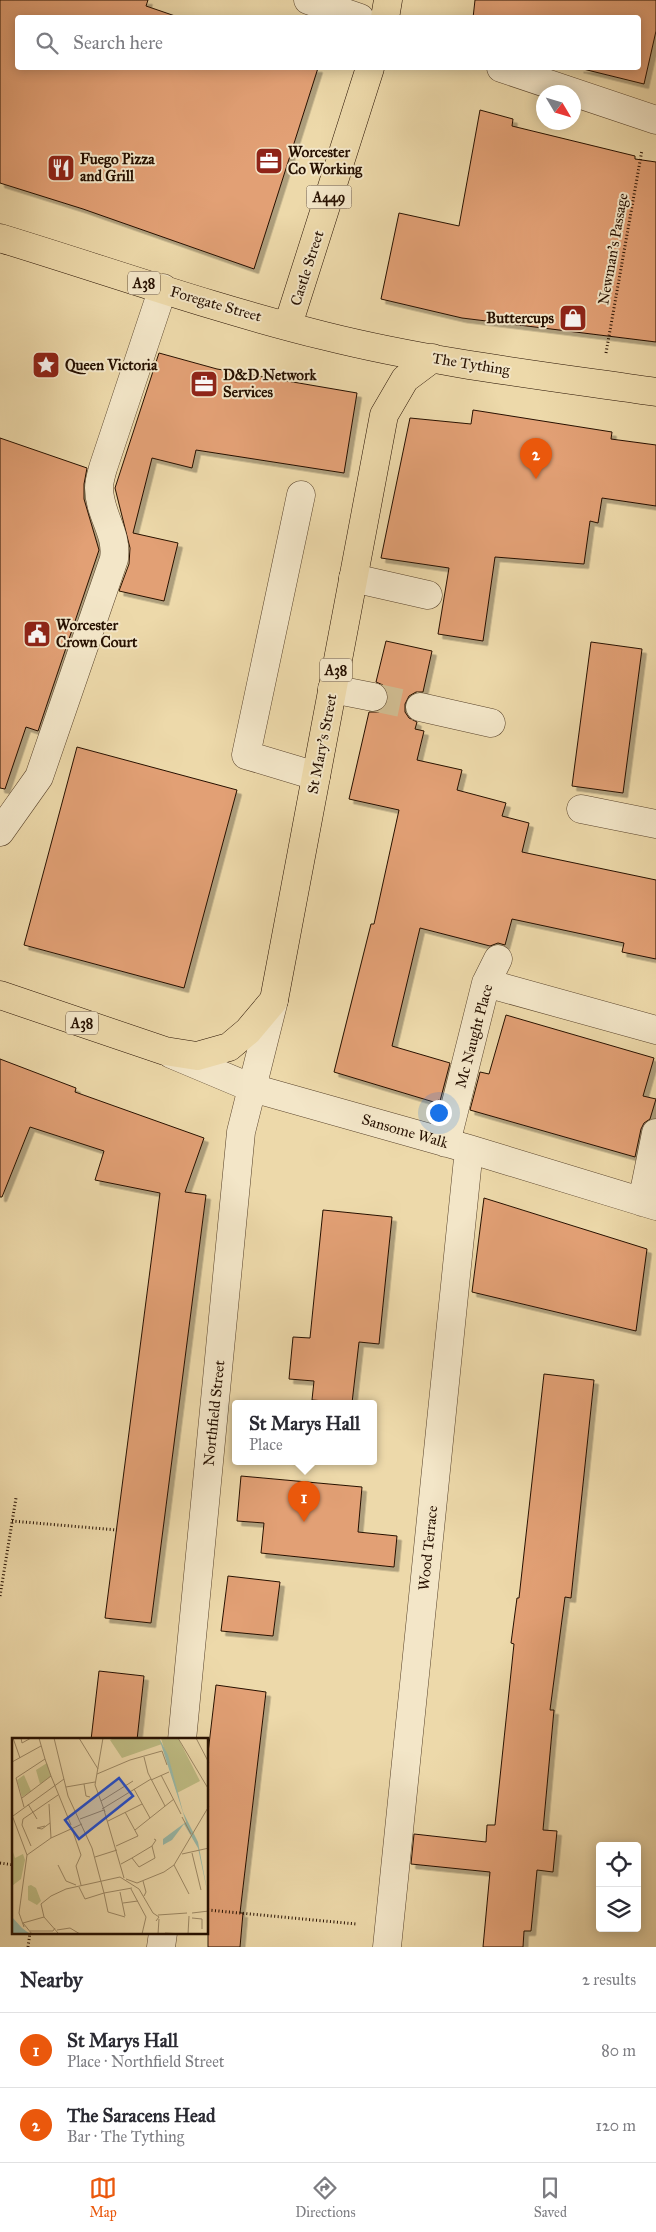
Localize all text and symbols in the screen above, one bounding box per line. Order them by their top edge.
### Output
search box [15,15,641,70]
icon: search [33,29,61,57]
text: Search here [73,31,163,54]
north arrow [536,85,581,130]
place label: Worcester Co Working [288,143,363,179]
office icon: Worcester Co Working [254,146,284,176]
place label: Fuego Pizza and Grill [80,150,155,185]
restaurant icon: Fuego Pizza and Grill [46,153,76,183]
road number: A449 [306,186,352,208]
street label: Newman's Passage [594,192,632,306]
street label: Castle Street [286,227,328,308]
road number: A38 [128,272,160,294]
street label: Foregate Street [168,282,264,326]
shop icon: Buttercups [558,303,588,333]
place label: Buttercups [486,309,555,328]
street label: The Tything [431,349,512,379]
place icon: Queen Victoria [31,350,61,380]
place label: Queen Victoria [65,356,158,375]
place label: D&D Network Services [223,366,317,401]
office icon: D&D Network Services [189,369,219,399]
pin: 2 [520,438,552,479]
place label: Worcester Crown Court [56,616,138,651]
public building icon: Worcester Crown Court [22,619,52,649]
road number: A38 [320,658,352,682]
street label: St Mary's Street [303,692,341,796]
street label: Mc Naught Place [451,982,497,1090]
road number: A38 [66,1011,98,1034]
your location [426,1100,452,1126]
street label: Sansome Walk [360,1110,450,1152]
street label: Northfield Street [199,1359,229,1467]
popup [232,1400,377,1465]
text: St Marys Hall [249,1412,360,1435]
text: Place [249,1435,283,1454]
pin: 1 [288,1481,320,1522]
street label: Wood Terrace [415,1505,441,1591]
inset map [12,1738,209,1934]
map controls [596,1842,641,1932]
button: locate [596,1842,641,1887]
button: layers [596,1887,641,1932]
text: Nearby [20,1967,83,1993]
text: 2 results [582,1970,636,1989]
text: St Marys Hall [67,2029,178,2052]
text: 1 [33,2041,39,2060]
text: 80 m [601,2041,636,2060]
text: Place · Northfield Street [67,2052,224,2071]
text: The Saracens Head [67,2104,216,2127]
text: 2 [32,2116,40,2135]
text: 120 m [596,2116,636,2135]
text: Bar · The Tything [67,2127,184,2146]
tab: Map [89,2174,117,2221]
tab: Directions [295,2174,356,2221]
tab: Saved [534,2174,567,2221]

